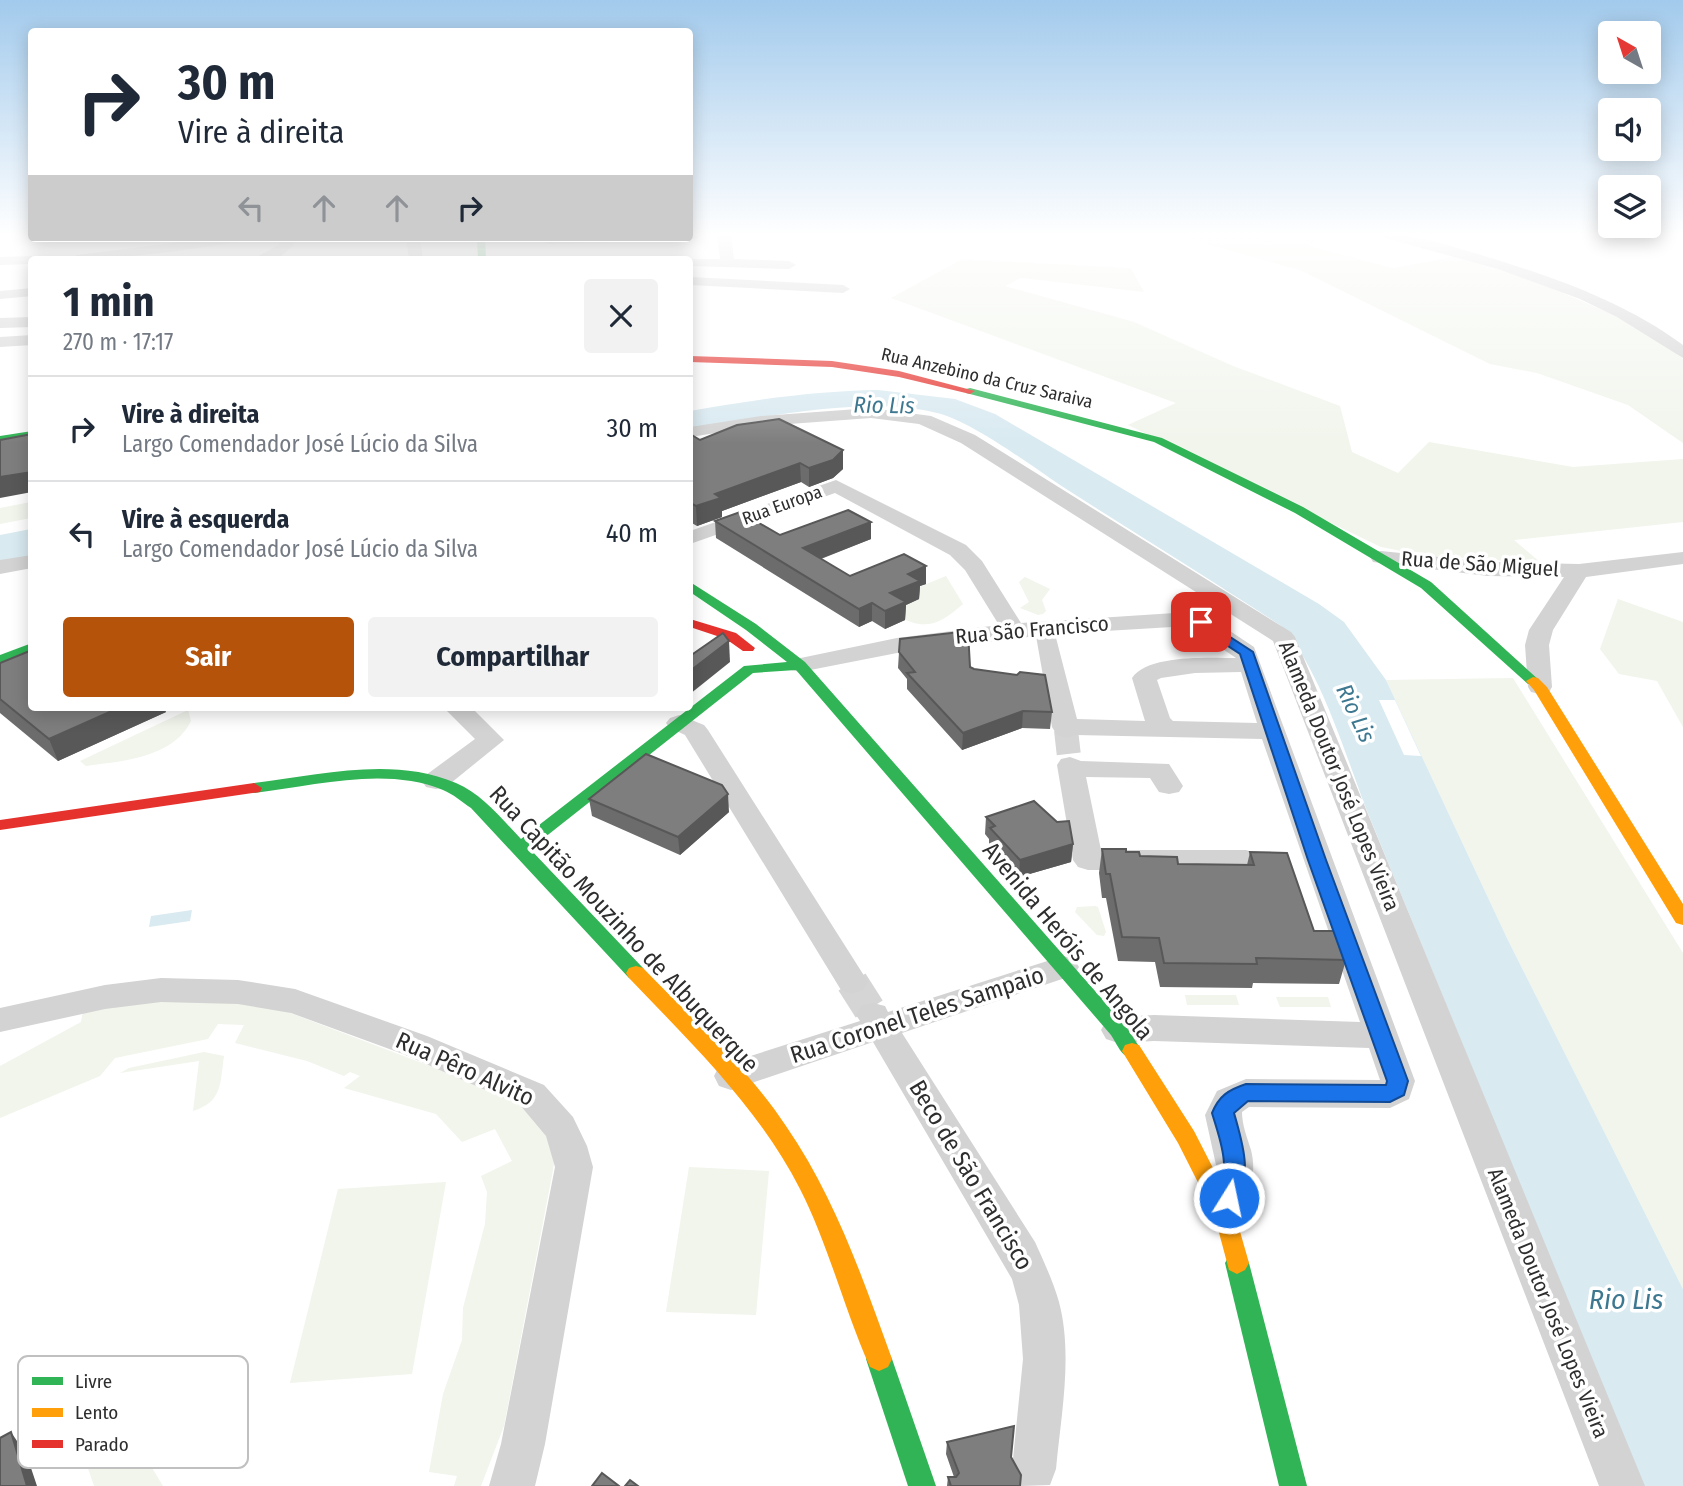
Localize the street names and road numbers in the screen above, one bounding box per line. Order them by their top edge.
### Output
street label: Rua Anzebino da Cruz Saraiva [879,343,1095,413]
street label: Rua Europa [739,480,825,530]
street label: Rua de São Miguel [1400,546,1560,582]
street label: Rua São Francisco [954,610,1110,650]
street label: Alameda Doutor José Lopes Vieira [1273,637,1405,915]
street label: Rua Capitão Mouzinho de Albuquerque [484,780,764,1078]
street label: Avenida Heróis de Angola [977,836,1159,1046]
street label: Rua Coronel Teles Sampaio [787,961,1047,1069]
street label: Rua Pêro Alvito [392,1026,538,1112]
street label: Beco de São Francisco [903,1075,1039,1275]
street label: Alameda Doutor José Lopes Vieira [1482,1164,1614,1442]

